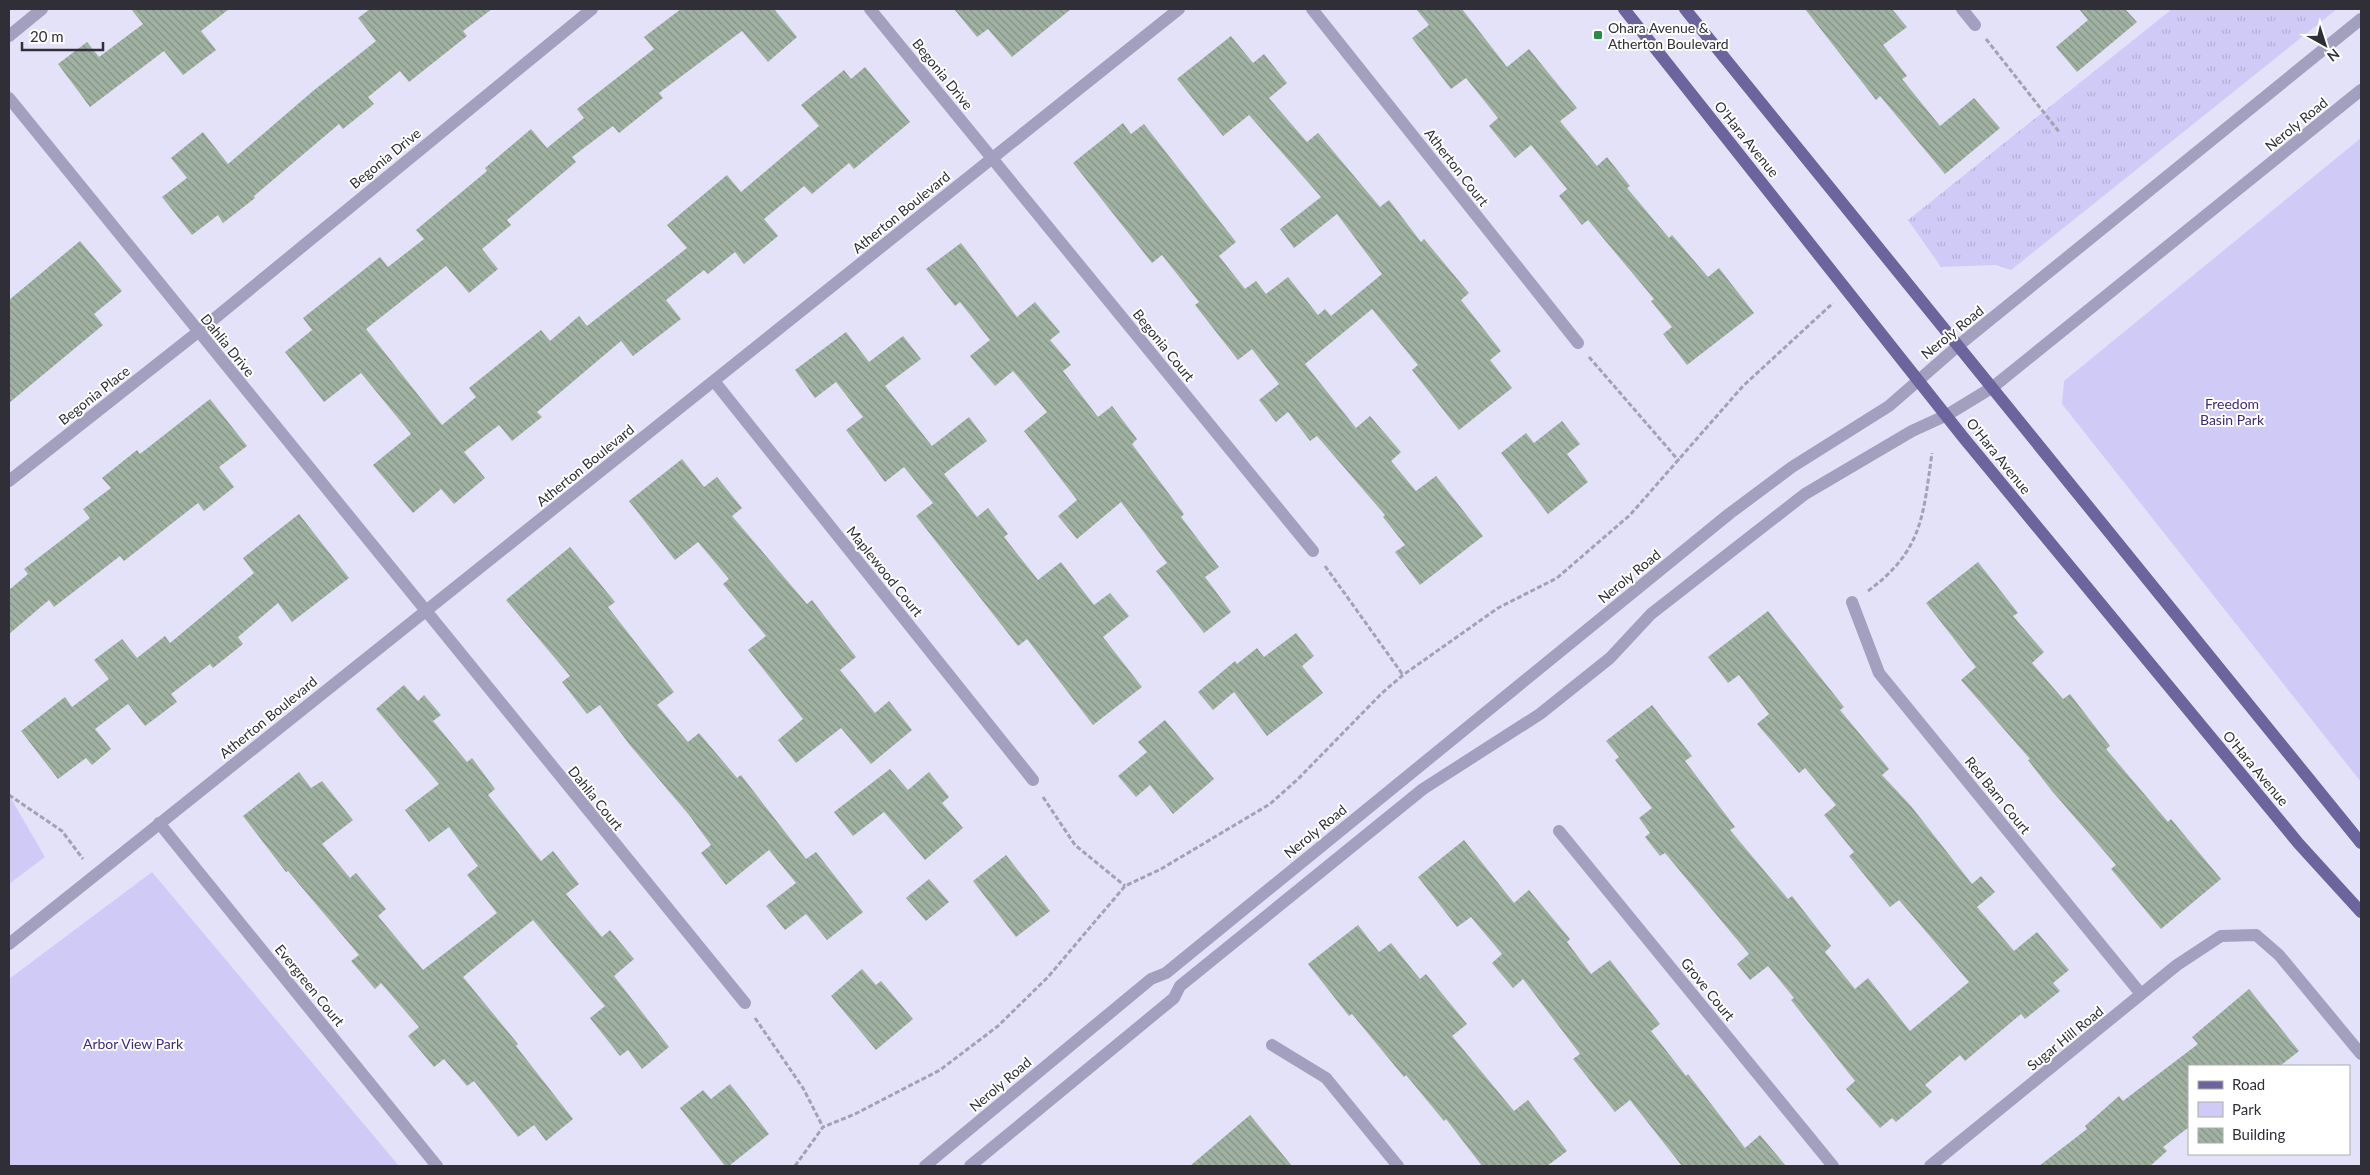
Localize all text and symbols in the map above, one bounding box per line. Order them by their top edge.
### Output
place label: Ohara Avenue & Atherton Boulevard [1608,19,1729,52]
scale bar [22,20,104,52]
north arrow [2300,20,2350,70]
text: 20 m [30,27,64,45]
marker: Ohara Avenue & Atherton Boulevard [1592,29,1604,41]
street label: Begonia Drive [909,35,977,113]
text: N [2324,45,2343,65]
street label: Neroly Road [2261,94,2331,154]
street label: O'Hara Avenue [1711,98,1783,180]
street label: Begonia Drive [346,124,424,192]
street label: Atherton Court [1421,125,1493,209]
street label: Atherton Boulevard [849,167,953,257]
street label: Neroly Road [1917,302,1987,362]
street label: Begonia Court [1130,305,1198,385]
street label: Dahlia Drive [198,310,258,380]
street label: Begonia Place [55,362,133,428]
park label: Freedom Basin Park [2200,395,2265,428]
street label: O'Hara Avenue [1963,415,2035,497]
street label: Atherton Boulevard [533,420,637,510]
street label: Maplewood Court [843,522,927,620]
street label: Neroly Road [1594,546,1664,606]
street label: Atherton Boulevard [216,672,320,762]
street label: O'Hara Avenue [2220,727,2292,809]
street label: Red Barn Court [1962,753,2034,837]
street label: Dahlia Court [565,763,627,833]
street label: Neroly Road [1280,801,1350,861]
street label: Evergreen Court [272,941,348,1029]
street label: Grove Court [1678,954,1738,1024]
street label: Sugar Hill Road [2023,1002,2107,1074]
park label: Arbor View Park [83,1035,184,1052]
street label: Neroly Road [966,1053,1034,1115]
legend [2188,1065,2350,1155]
text: Road [2232,1075,2265,1093]
text: Park [2232,1100,2262,1118]
text: Building [2232,1125,2285,1143]

